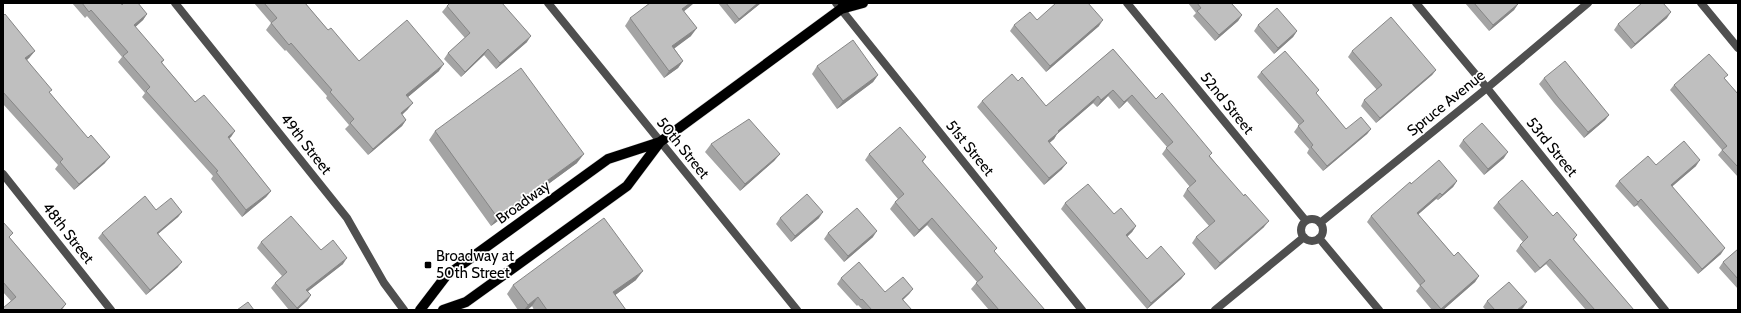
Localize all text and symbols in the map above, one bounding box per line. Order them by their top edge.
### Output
street label: Spruce Avenue [1403,66,1489,140]
street label: 52nd Street [1197,68,1257,138]
street label: 49th Street [277,110,335,178]
street label: 50th Street [653,114,713,182]
street label: 53rd Street [1523,114,1581,180]
street label: 51st Street [942,117,998,179]
street label: Broadway [492,176,554,228]
street label: 48th Street [38,199,98,267]
place label: Broadway at 50th Street [436,247,514,282]
marker: Broadway at 50th Street [423,260,433,270]

